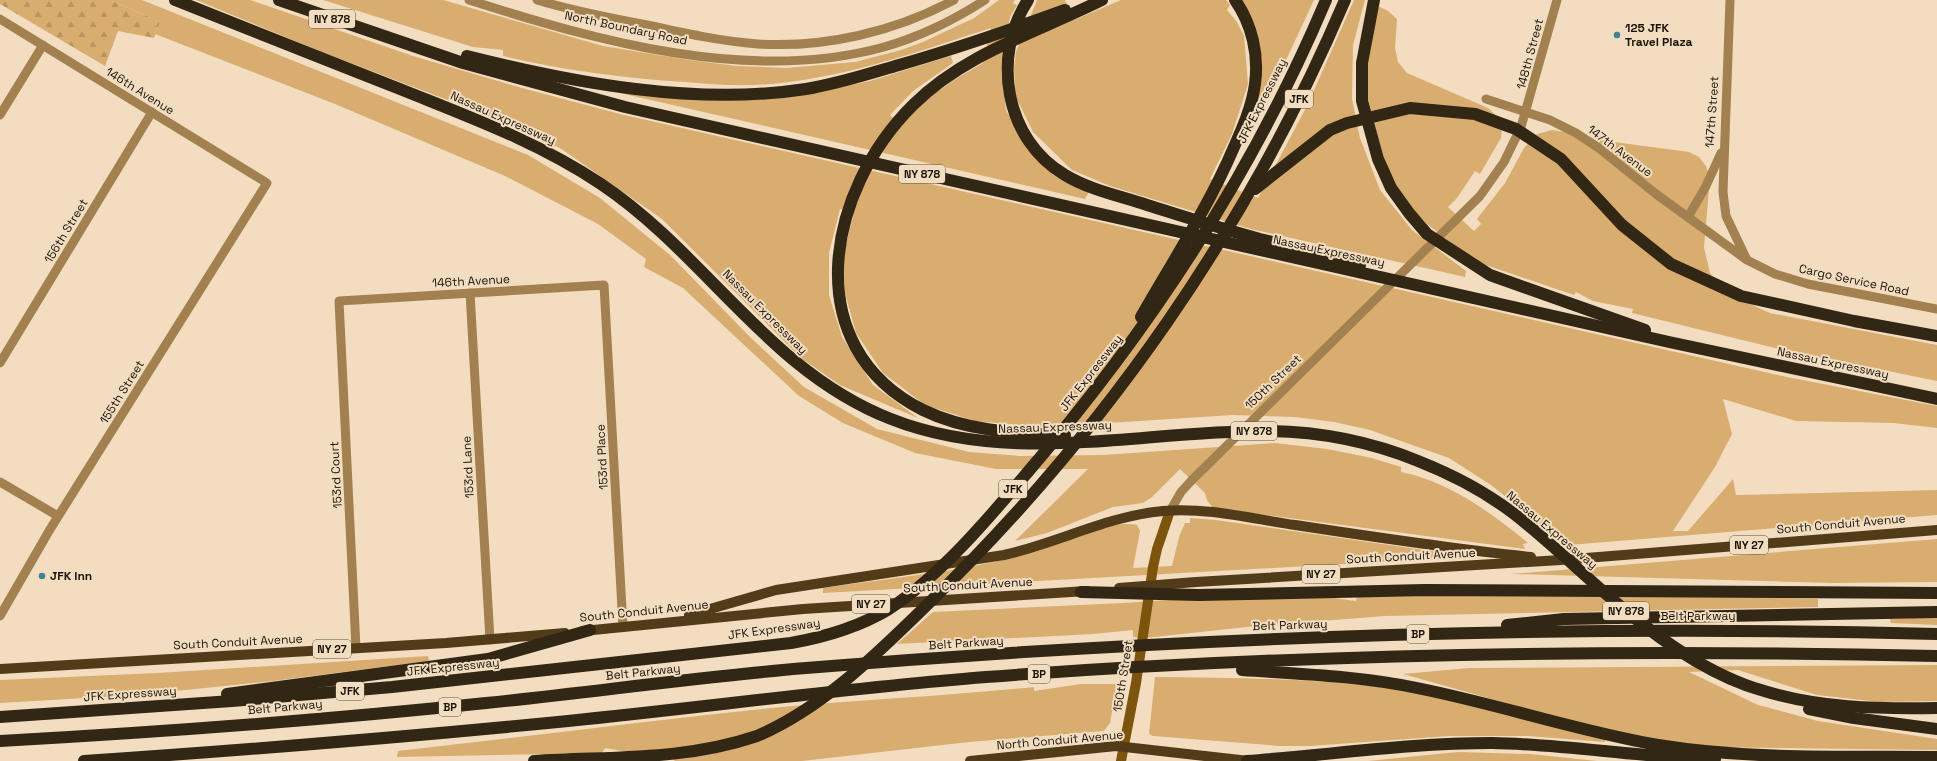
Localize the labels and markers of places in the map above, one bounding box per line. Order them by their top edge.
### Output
place label: 125 JFK Travel Plaza [1625,20,1693,50]
marker: 125 JFK Travel Plaza [1612,30,1622,40]
place label: JFK Inn [50,568,92,584]
marker: JFK Inn [37,571,47,581]

